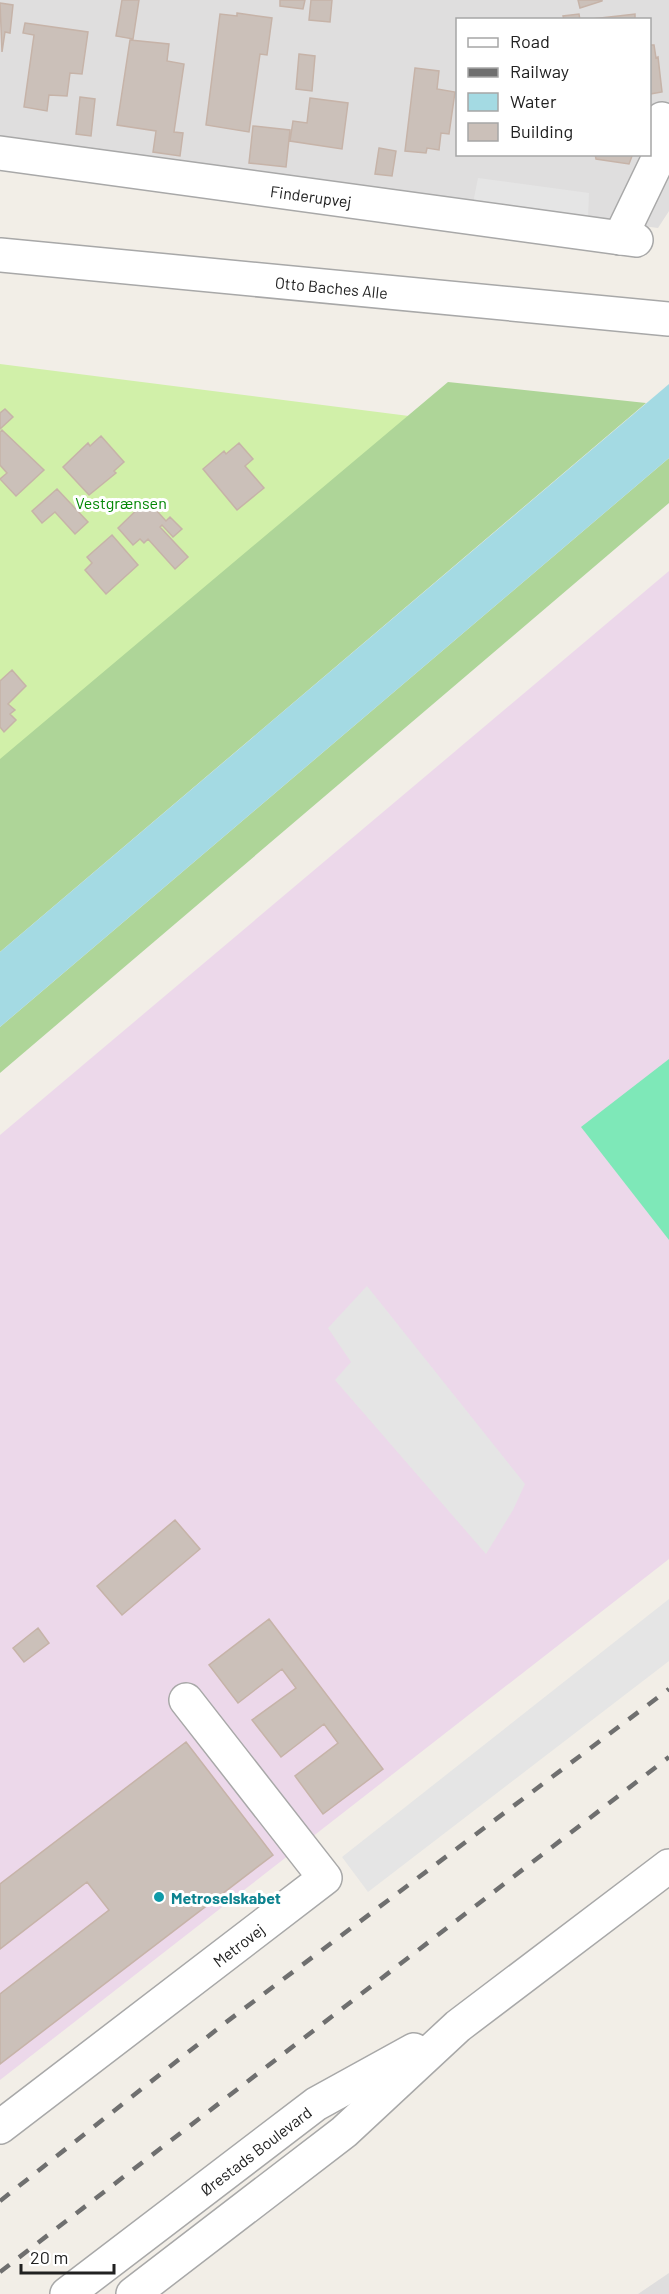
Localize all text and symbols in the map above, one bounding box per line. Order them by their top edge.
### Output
legend [456,18,651,156]
text: Road [510,30,550,52]
text: Railway [510,60,569,82]
text: Water [510,90,557,112]
text: Building [510,120,573,142]
street label: Finderupvej [269,181,353,211]
street label: Otto Baches Alle [274,272,389,302]
park label: Vestgrænsen [75,493,167,512]
place label: Metroselskabet [171,1888,281,1907]
marker: Metroselskabet [152,1890,166,1904]
street label: Metrovej [209,1919,268,1970]
street label: Ørestads Boulevard [196,2102,315,2199]
scale bar [21,2237,114,2275]
text: 20 m [30,2246,68,2268]

